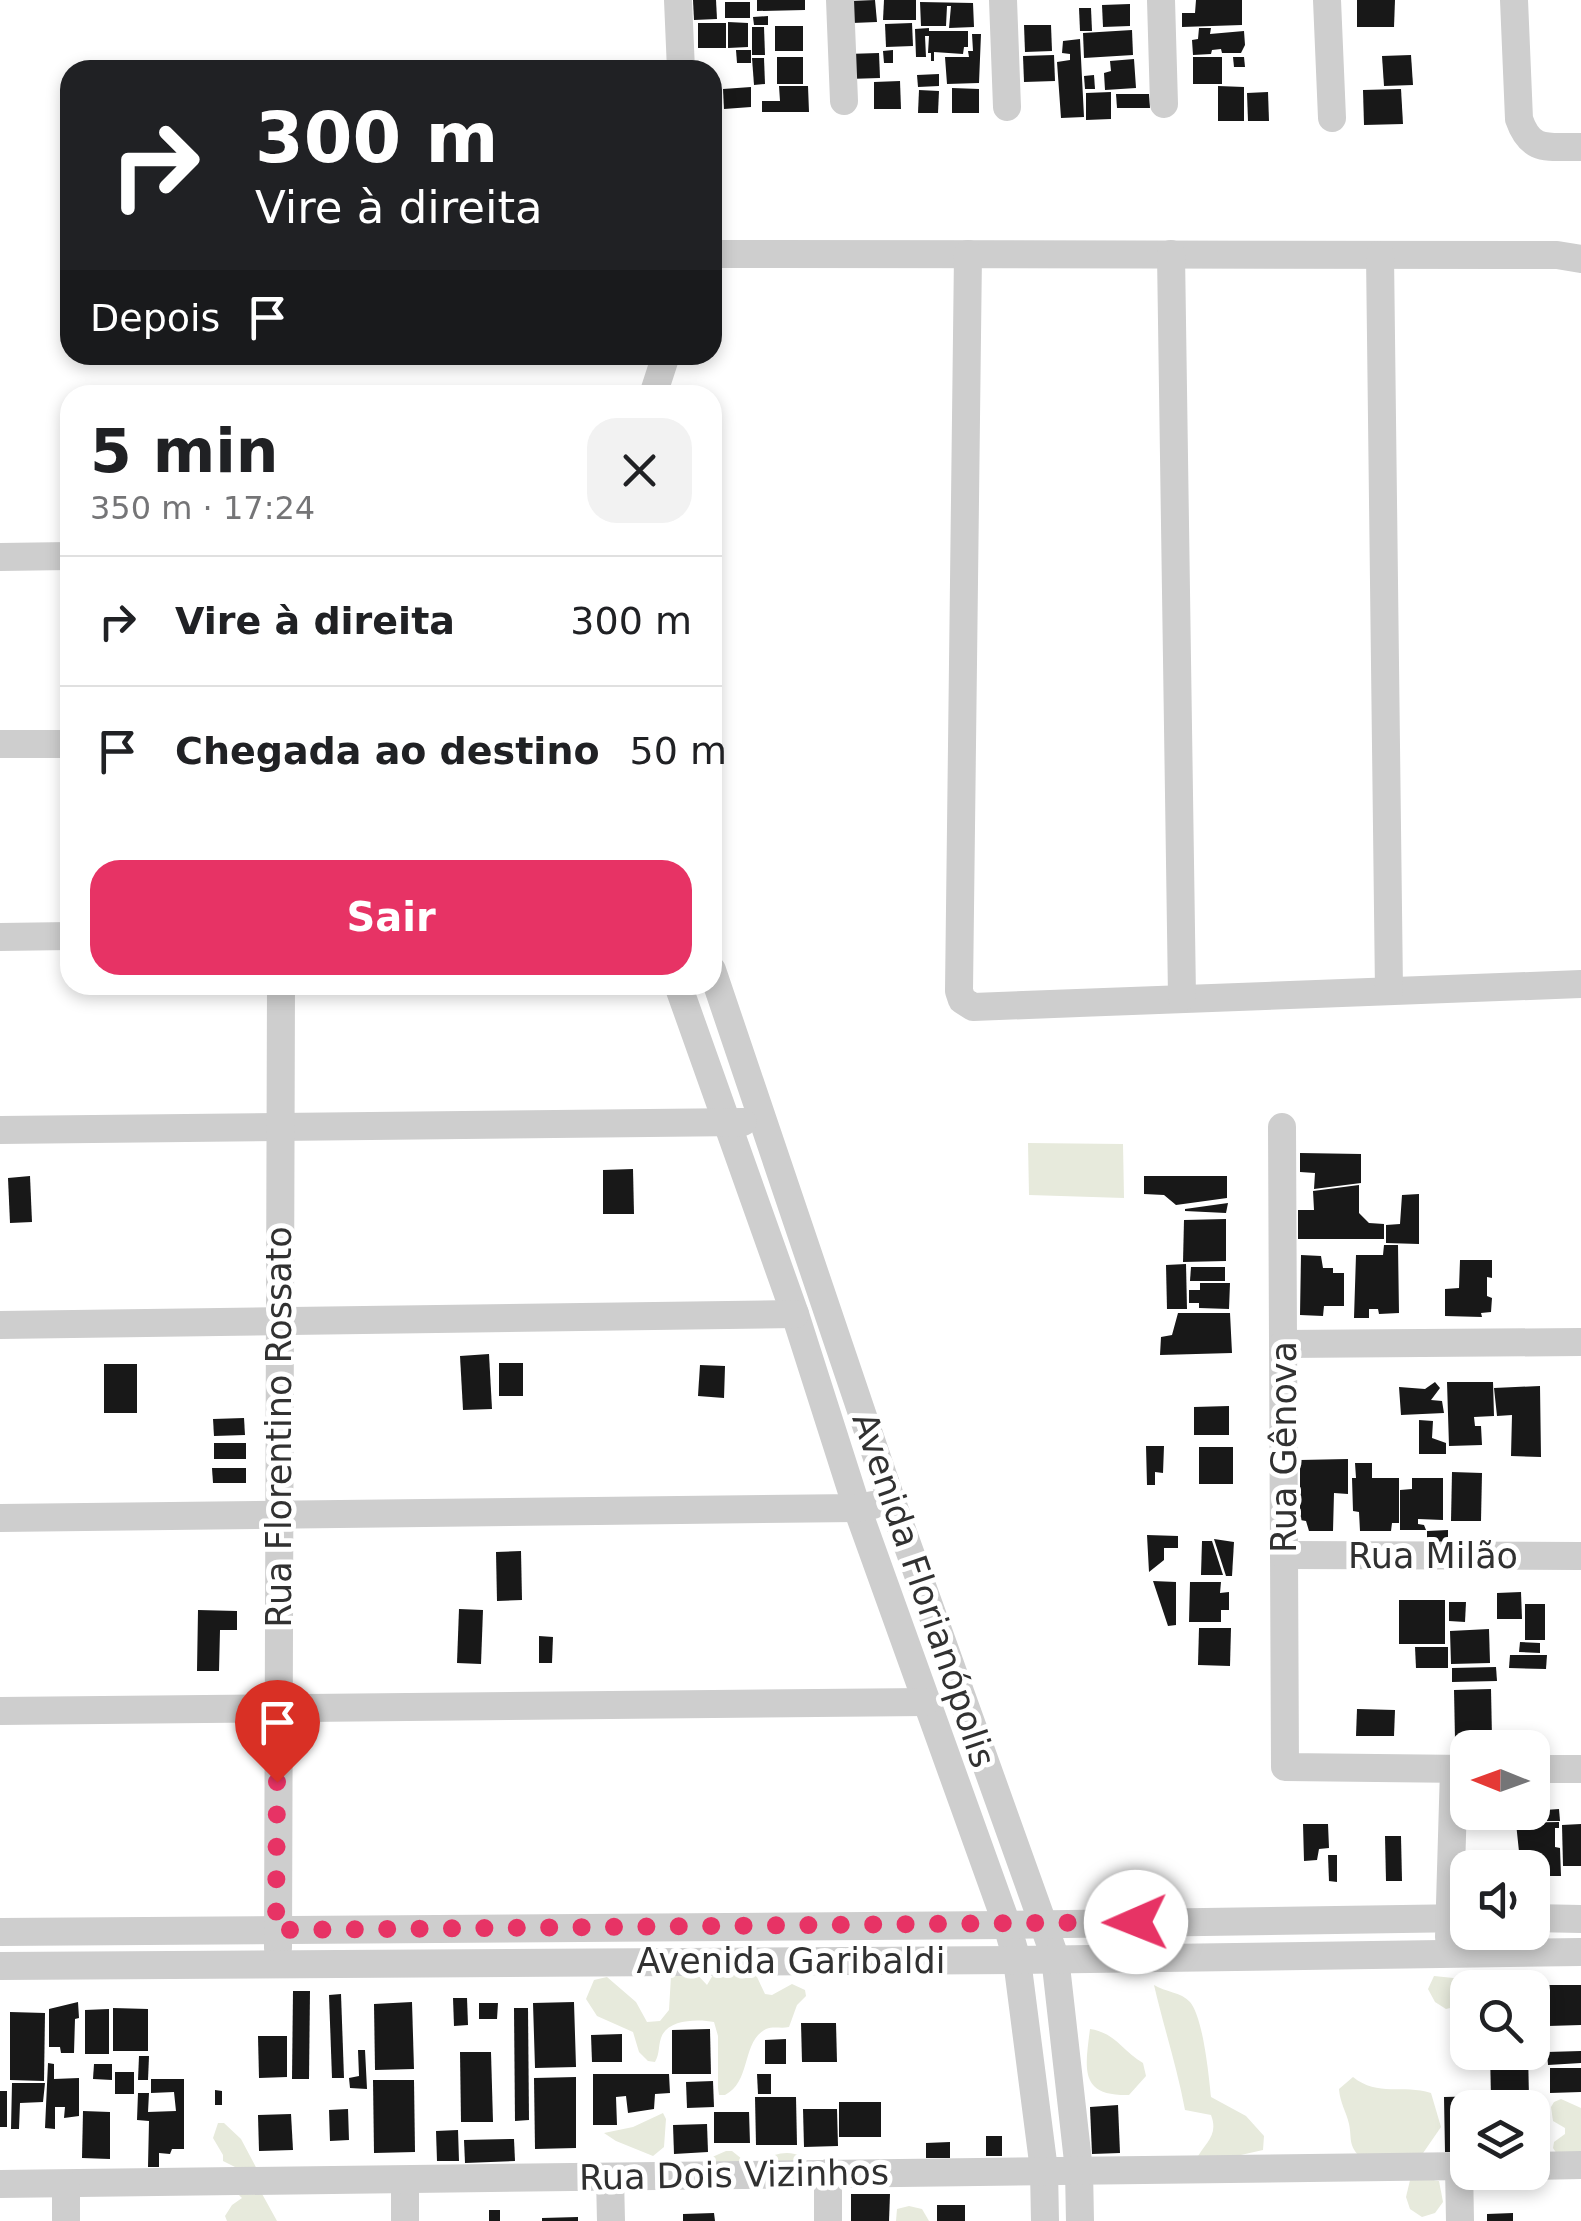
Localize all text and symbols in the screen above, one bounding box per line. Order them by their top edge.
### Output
text: 300 m [255,97,498,179]
icon: right [90,100,220,230]
text: Vire à direita [255,181,543,234]
icon: arrive [240,290,295,345]
text: Depois [90,296,220,340]
text: 5 min [90,416,278,486]
button: close [587,418,692,523]
text: 350 m · 17:24 [90,489,315,527]
icon: right [90,594,145,649]
text: Vire à direita [175,599,455,643]
text: 300 m [570,599,692,643]
icon: arrive [90,724,145,779]
text: Chegada ao destino [175,729,600,773]
text: 50 m [630,729,727,773]
button: Sair [90,860,692,975]
street label: Rua Florentino Rossato [259,1226,299,1628]
street label: Rua Gênova [1264,1341,1304,1553]
street label: Avenida Florianópolis [844,1407,1004,1773]
street label: Rua Milão [1348,1536,1518,1576]
pin [235,1680,320,1783]
icon: arrive [250,1695,305,1750]
north arrow [1450,1730,1550,1830]
map controls [1450,1730,1550,2190]
button: sound [1450,1850,1550,1950]
position arrow [1084,1870,1188,1974]
street label: Avenida Garibaldi [637,1941,945,1981]
button: search [1450,1970,1550,2070]
button: layers [1450,2090,1550,2190]
street label: Rua Dois Vizinhos [579,2152,889,2198]

